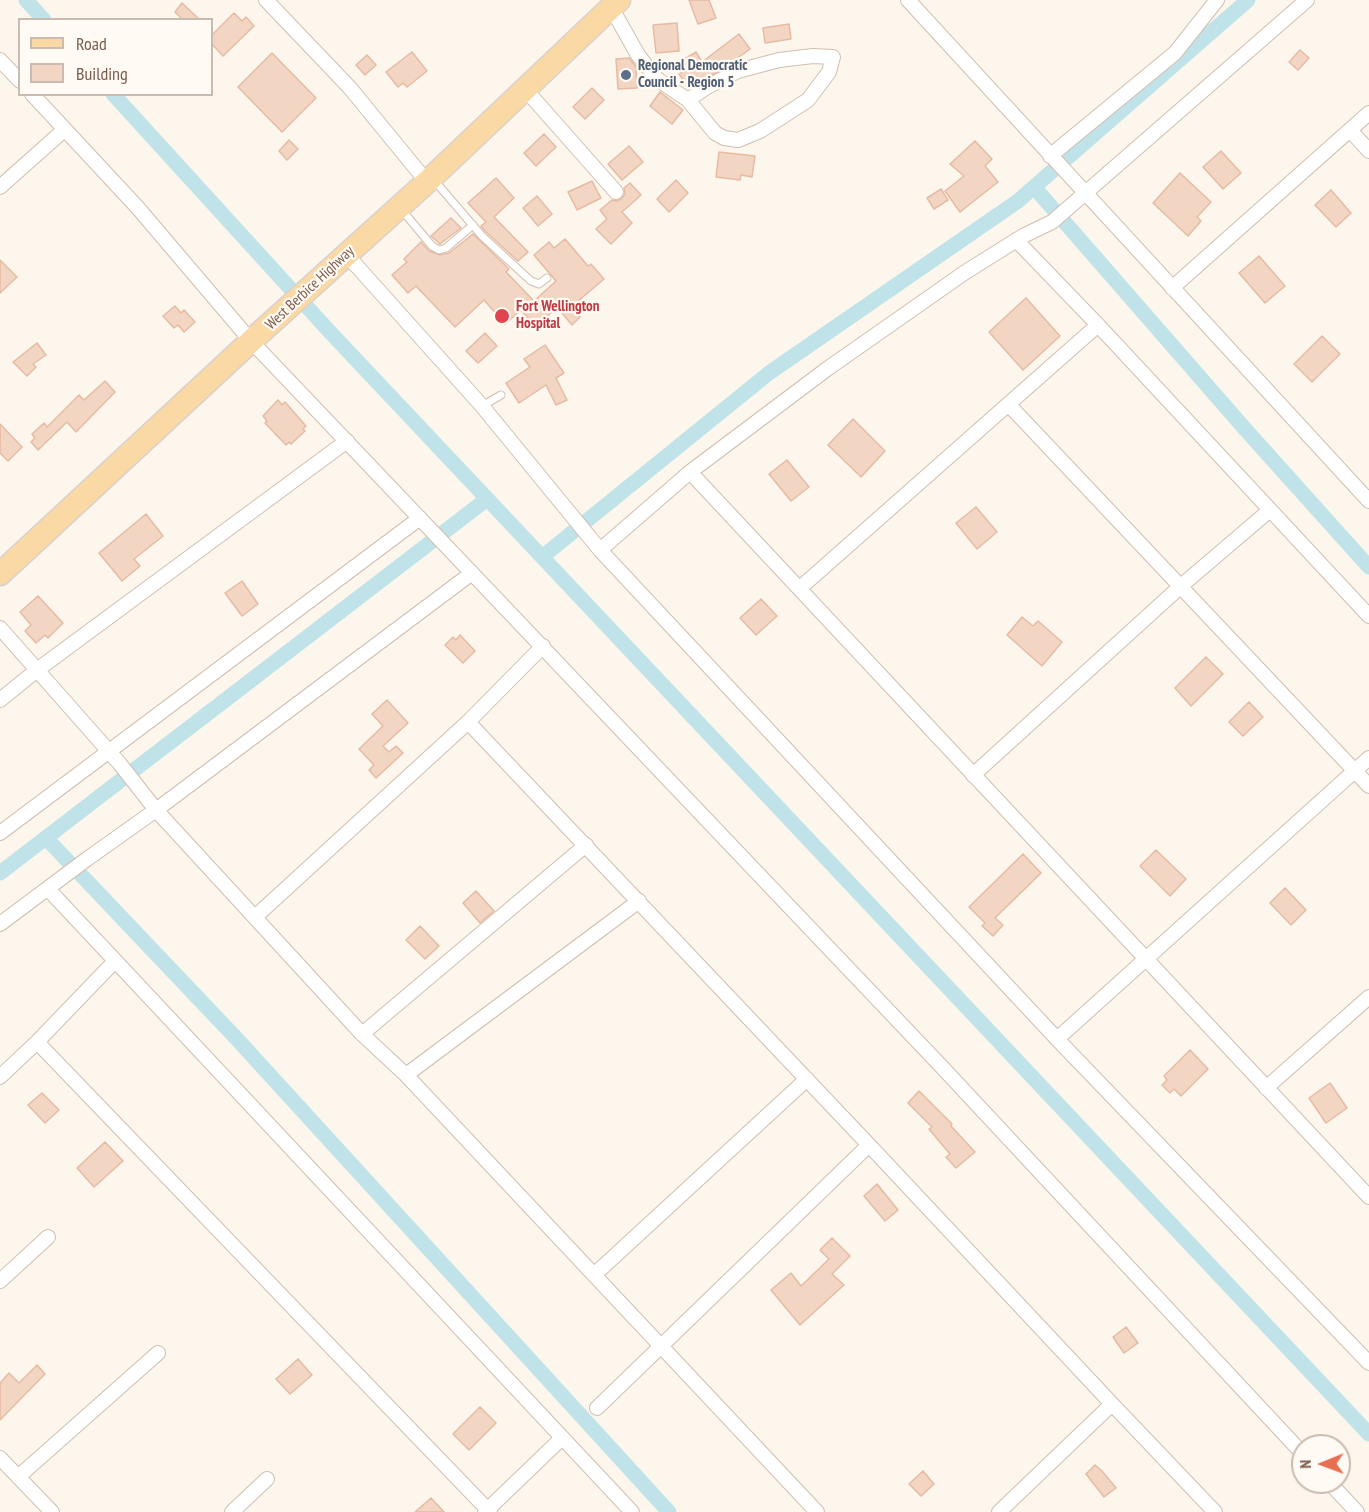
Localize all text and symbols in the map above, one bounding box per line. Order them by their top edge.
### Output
legend [18,18,213,96]
text: Road [76,32,107,55]
place label: Regional Democratic Council - Region 5 [638,57,748,92]
text: Building [76,62,128,85]
marker: Regional Democratic Council - Region 5 [619,68,633,82]
street label: West Berbice Highway [262,242,358,334]
place label: Fort Wellington Hospital [516,298,599,333]
marker: Fort Wellington Hospital [493,307,511,325]
north arrow [1291,1434,1351,1494]
text: N [1295,1460,1315,1469]

